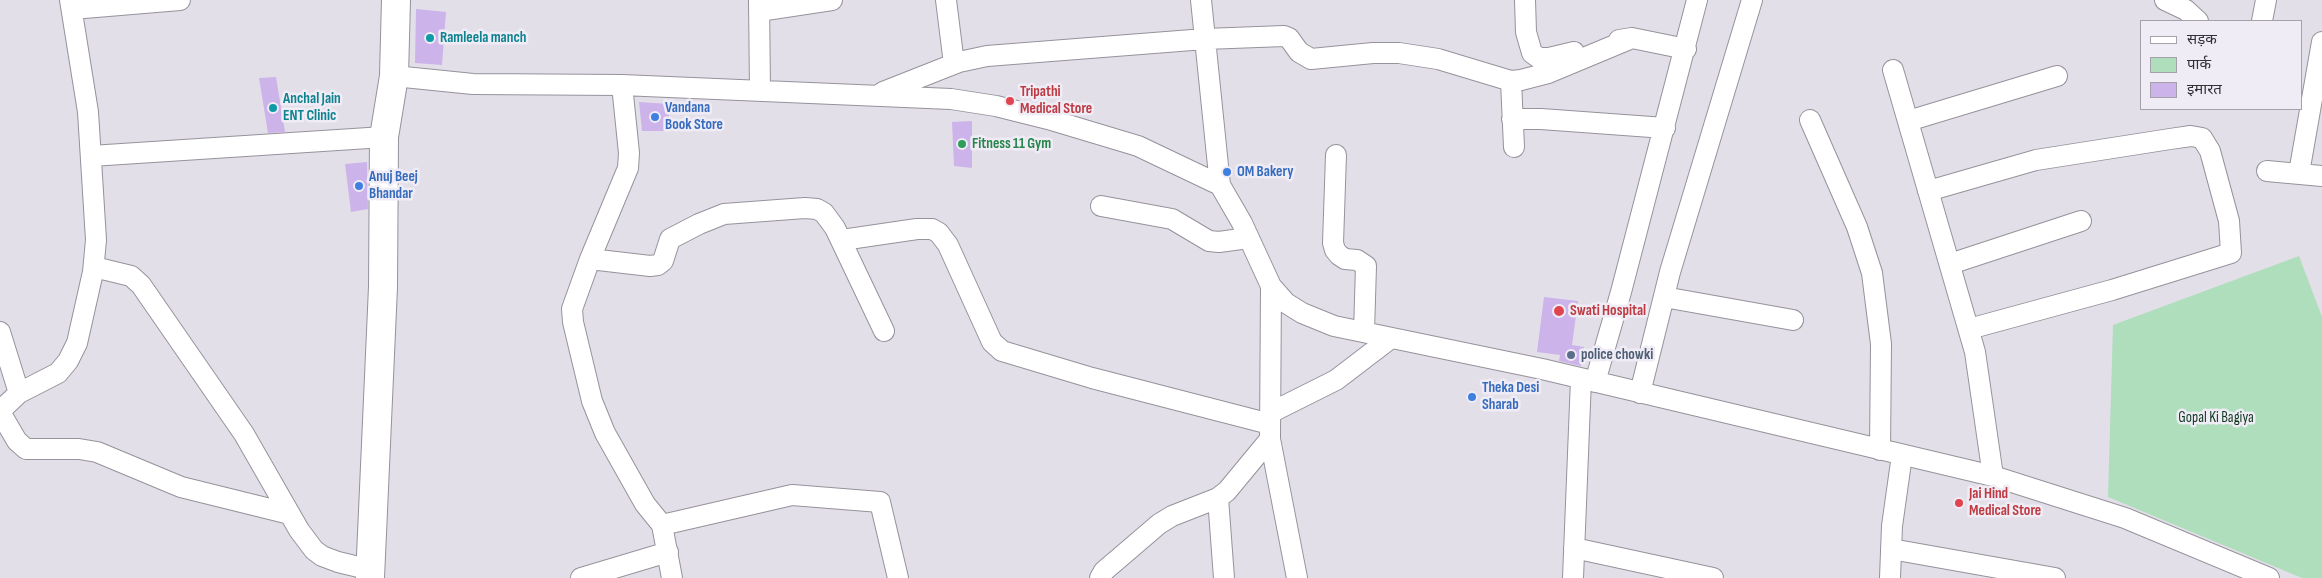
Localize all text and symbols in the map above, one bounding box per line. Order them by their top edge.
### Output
legend [2140,20,2302,110]
place label: Ramleela manch [440,29,526,47]
text: सड़क [2187,30,2217,49]
marker: Ramleela manch [424,32,436,44]
text: पार्क [2187,55,2211,74]
text: इमारत [2187,80,2222,99]
place label: Tripathi Medical Store [1020,83,1092,118]
place label: Anchal Jain ENT Clinic [283,90,341,125]
marker: Tripathi Medical Store [1004,95,1016,107]
place label: Vandana Book Store [665,99,723,134]
marker: Anchal Jain ENT Clinic [267,102,279,114]
marker: Vandana Book Store [649,111,661,123]
place label: Fitness 11 Gym [972,135,1051,153]
marker: Fitness 11 Gym [956,138,968,150]
place label: OM Bakery [1237,163,1293,181]
marker: OM Bakery [1221,166,1233,178]
place label: Anuj Beej Bhandar [369,168,418,203]
marker: Anuj Beej Bhandar [353,180,365,192]
place label: Swati Hospital [1570,302,1646,320]
marker: Swati Hospital [1552,304,1566,318]
place label: police chowki [1581,346,1653,364]
marker: police chowki [1565,349,1577,361]
place label: Theka Desi Sharab [1482,379,1539,414]
marker: Theka Desi Sharab [1466,391,1478,403]
park label: Gopal Ki Bagiya [2178,409,2254,427]
place label: Jai Hind Medical Store [1969,485,2041,520]
marker: Jai Hind Medical Store [1953,497,1965,509]

